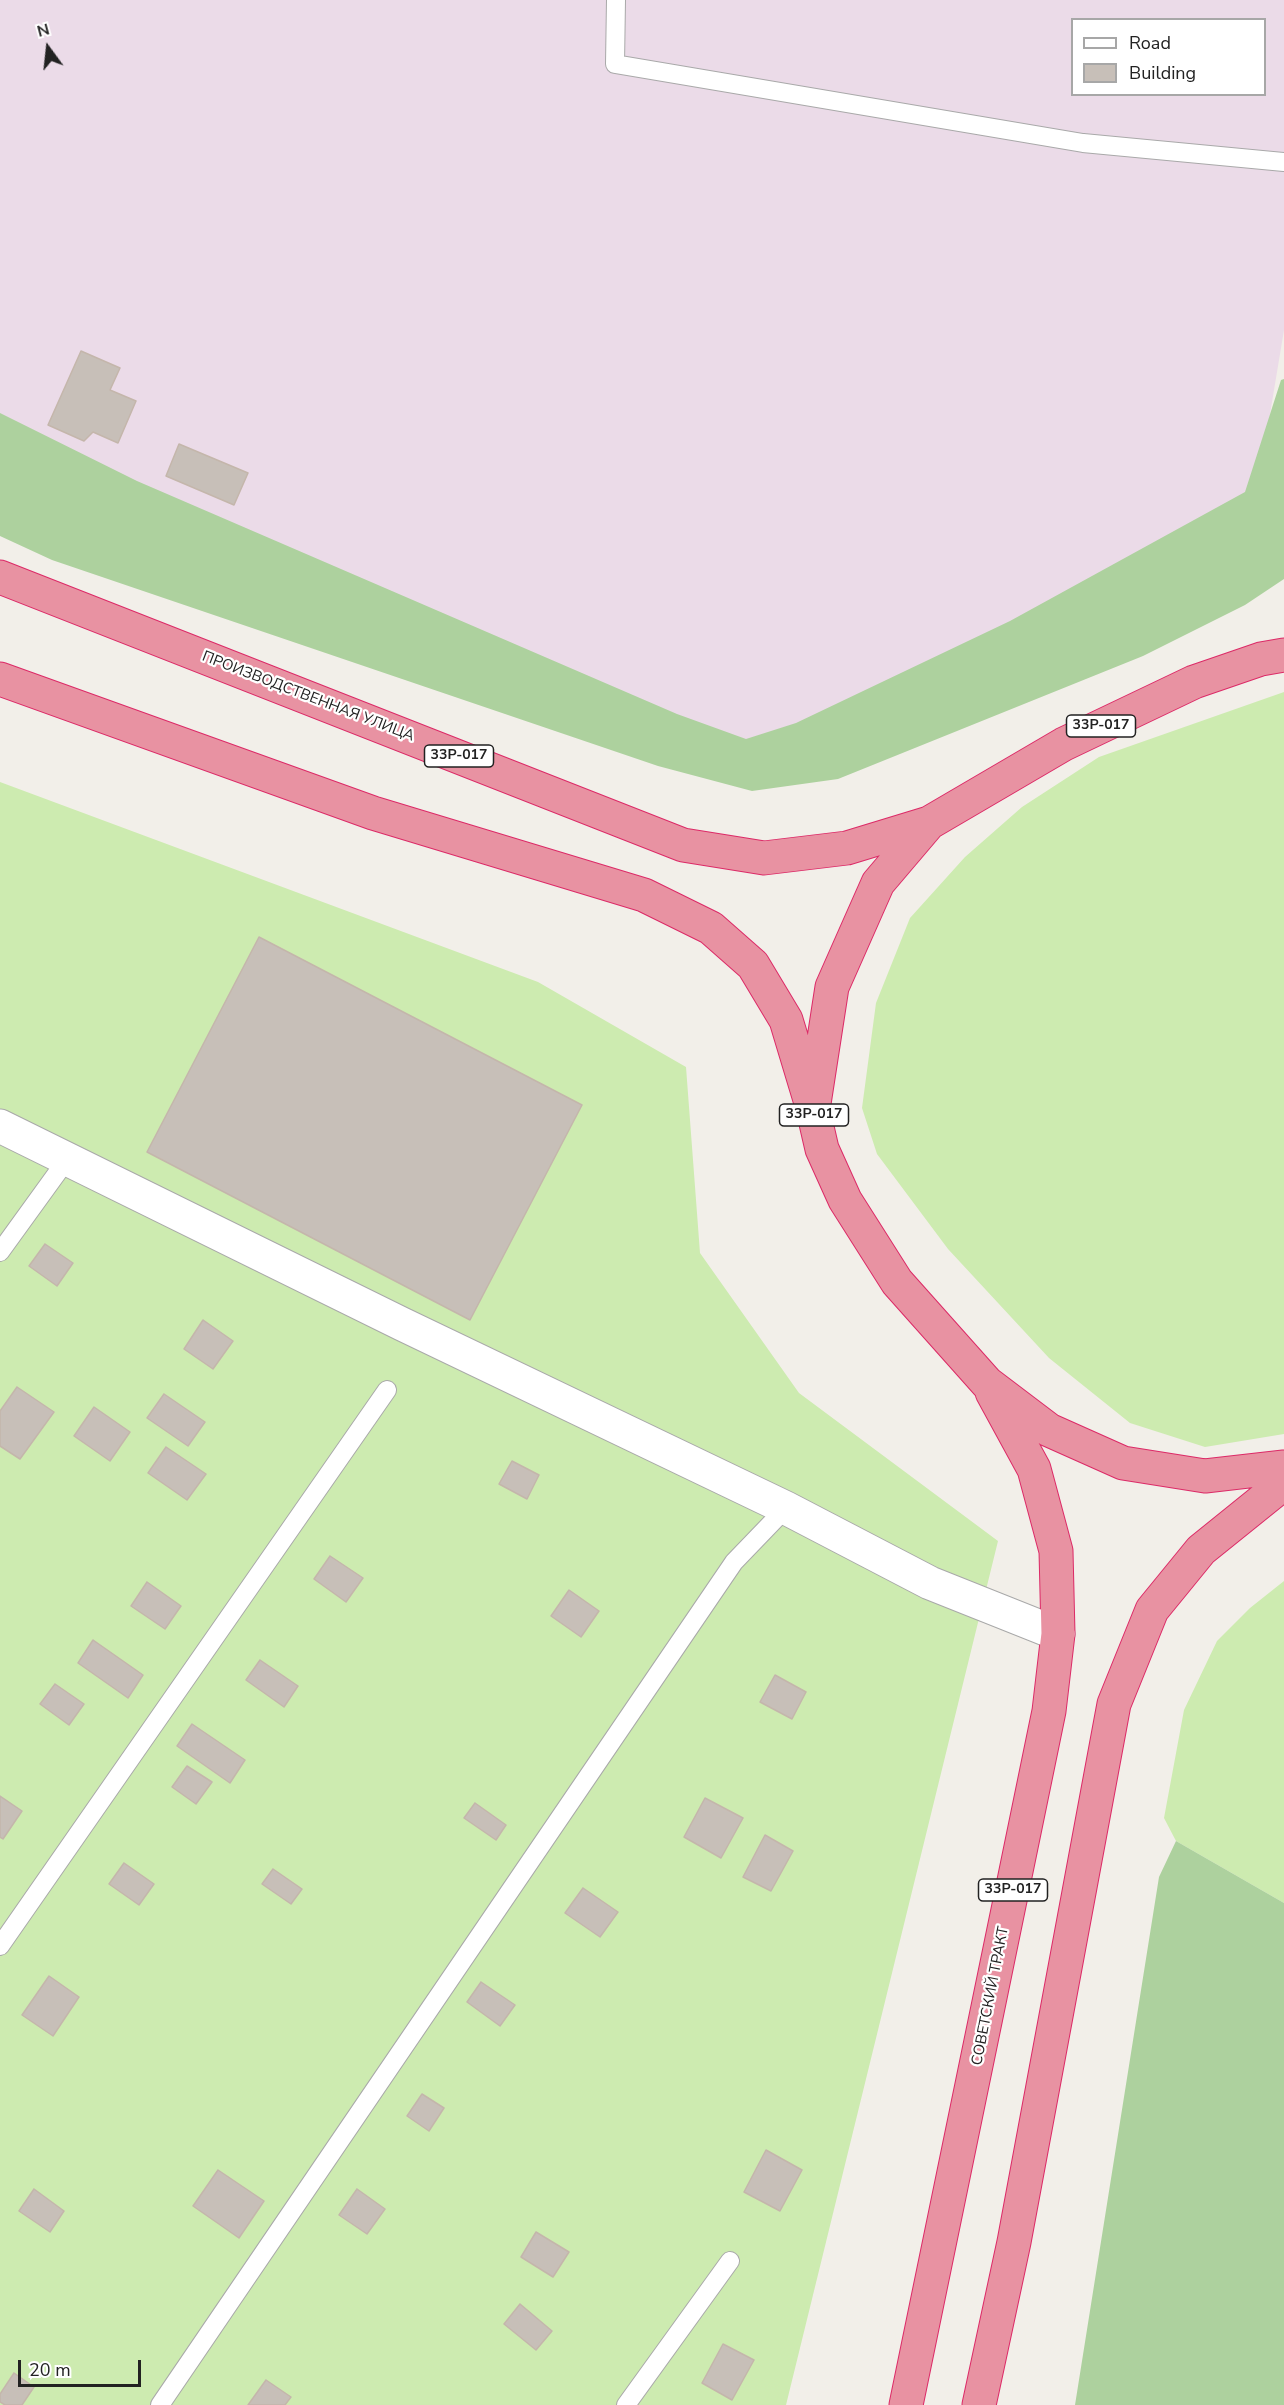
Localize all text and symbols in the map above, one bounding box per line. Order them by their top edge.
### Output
north arrow [18,18,78,78]
text: N [35,18,52,43]
legend [1071,18,1266,96]
text: Road [1129,31,1171,55]
text: Building [1129,61,1196,85]
street label: ПРОИЗВОДСТВЕННАЯ УЛИЦА [199,648,417,746]
road number: 33Р-017 [1066,715,1136,737]
road number: 33Р-017 [424,745,494,767]
road number: 33Р-017 [780,1104,848,1126]
road number: 33Р-017 [978,1879,1048,1901]
street label: СОВЕТСКИЙ ТРАКТ [969,1925,1013,2067]
scale bar [21,2348,144,2386]
text: 20 m [29,2358,71,2382]

